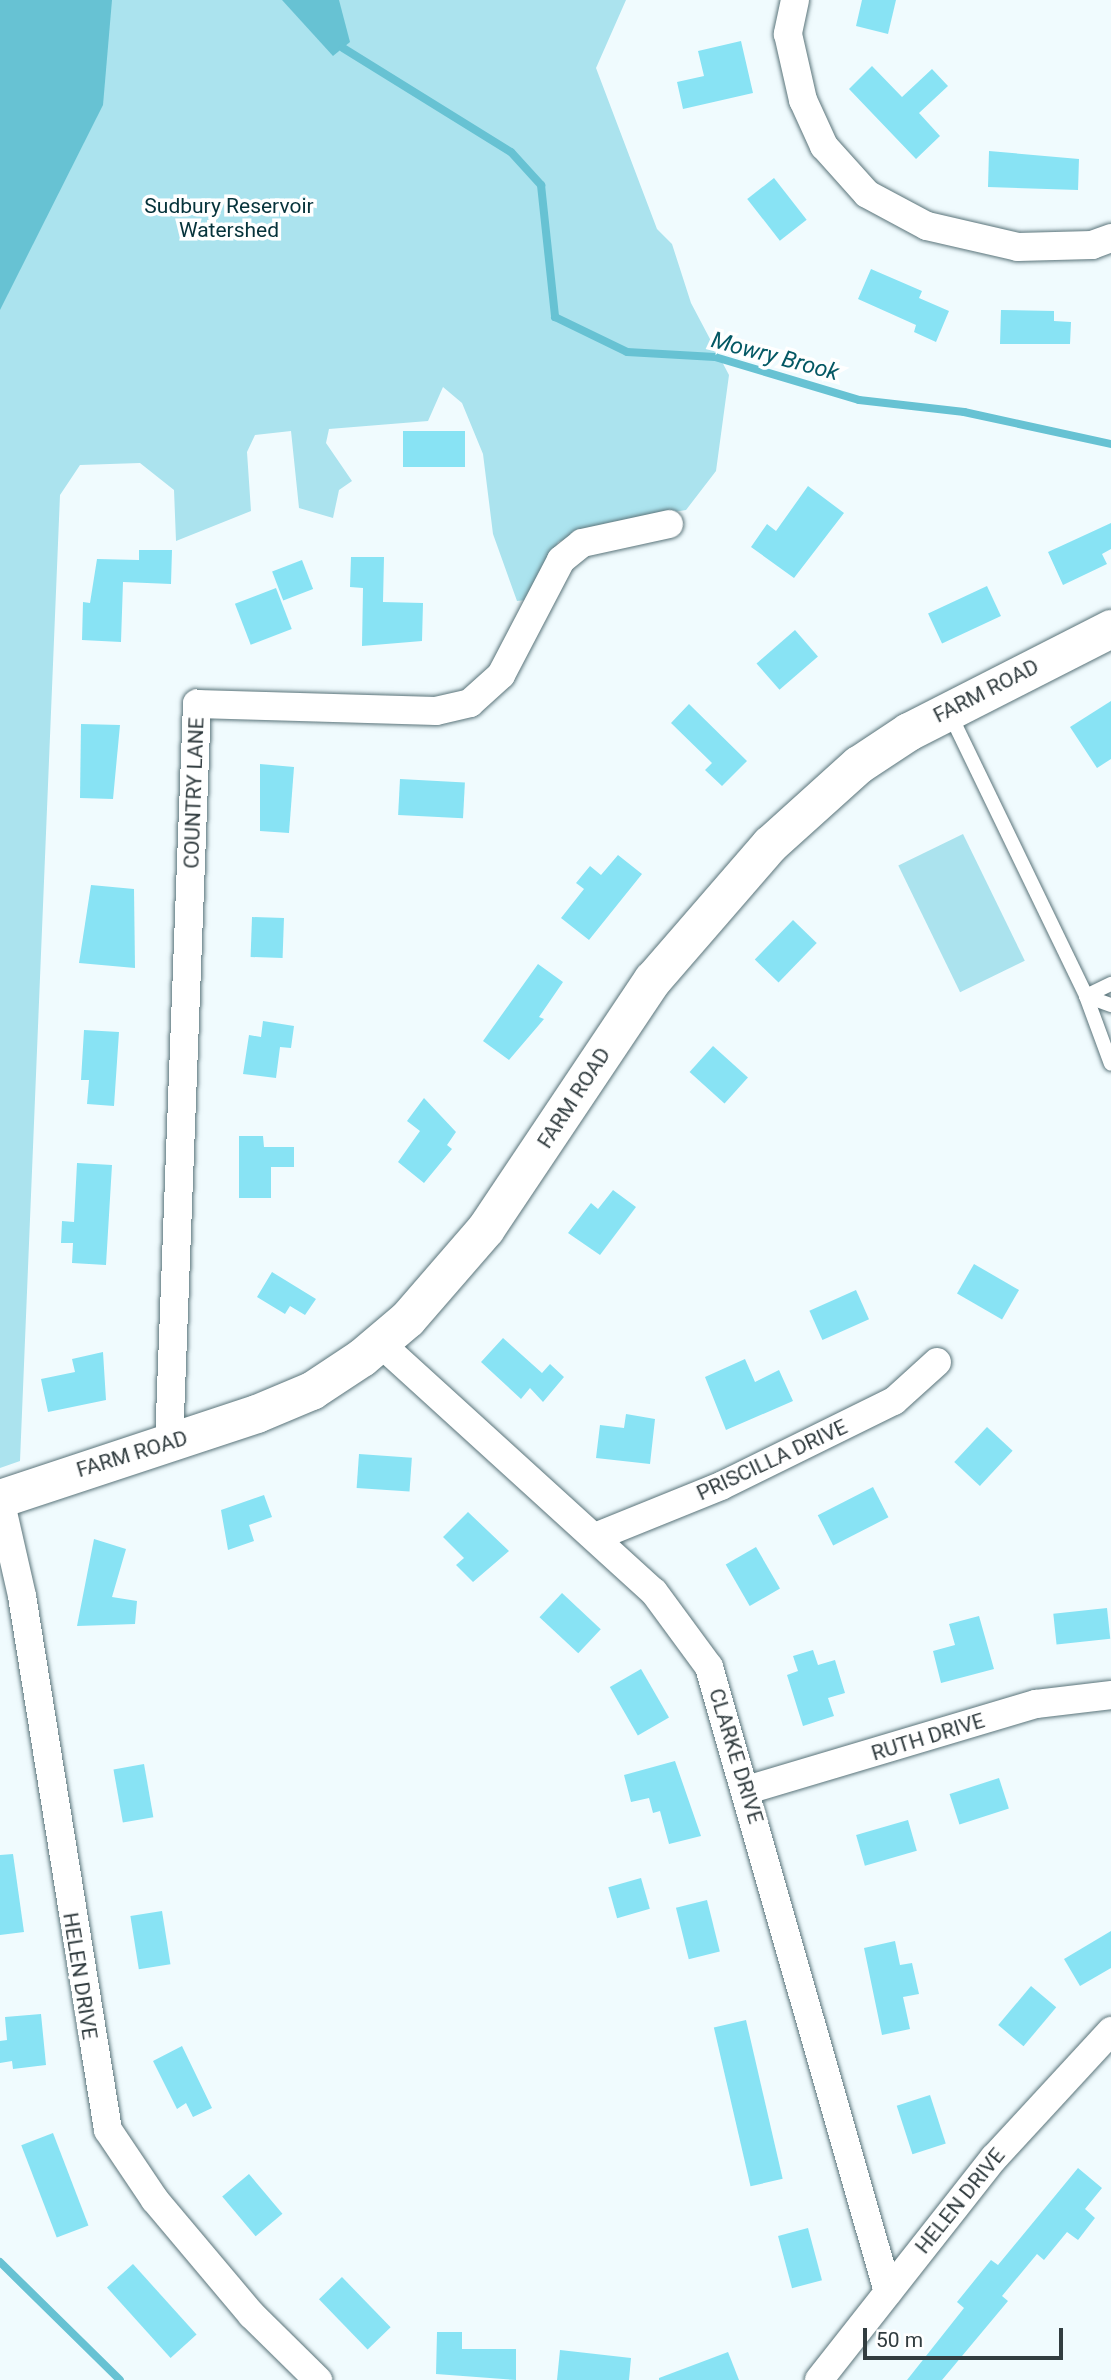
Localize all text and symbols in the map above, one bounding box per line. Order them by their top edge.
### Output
park label: Sudbury Reservoir Watershed [144,193,314,243]
water label: Mowry Brook [708,327,842,387]
street label: FARM ROAD [929,654,1043,728]
street label: COUNTRY LANE [179,717,209,869]
street label: FARM ROAD [532,1043,616,1153]
street label: PRISCILLA DRIVE [693,1414,851,1506]
street label: FARM ROAD [73,1425,191,1483]
street label: CLARKE DRIVE [704,1685,768,1827]
street label: RUTH DRIVE [868,1708,988,1766]
street label: HELEN DRIVE [58,1911,102,2041]
street label: HELEN DRIVE [910,2143,1010,2259]
scale bar [866,2314,1066,2358]
text: 50 m [876,2328,923,2352]

